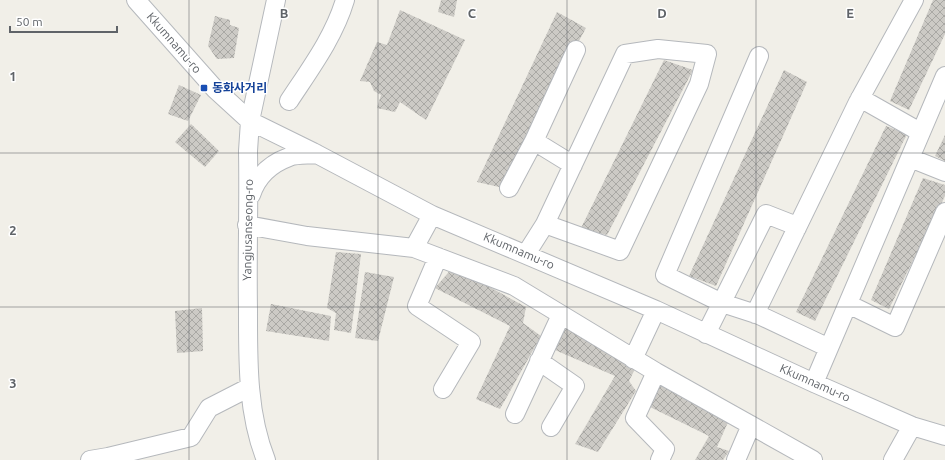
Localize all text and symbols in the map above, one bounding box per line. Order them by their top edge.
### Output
text: B [280,6,289,20]
text: C [468,6,477,20]
text: D [657,6,667,20]
text: E [846,6,854,20]
scale bar [10,8,117,34]
street label: Kkumnamu-ro [145,10,204,76]
text: 50 m [16,15,43,28]
text: 1 [9,69,17,83]
place label: 동화사거리 [212,81,267,94]
marker: 동화사거리 [199,83,209,93]
street label: Yangjusanseong-ro [240,179,255,281]
text: 2 [9,223,17,237]
street label: Kkumnamu-ro [482,230,557,271]
street label: Kkumnamu-ro [778,361,852,404]
text: 3 [9,376,17,390]

